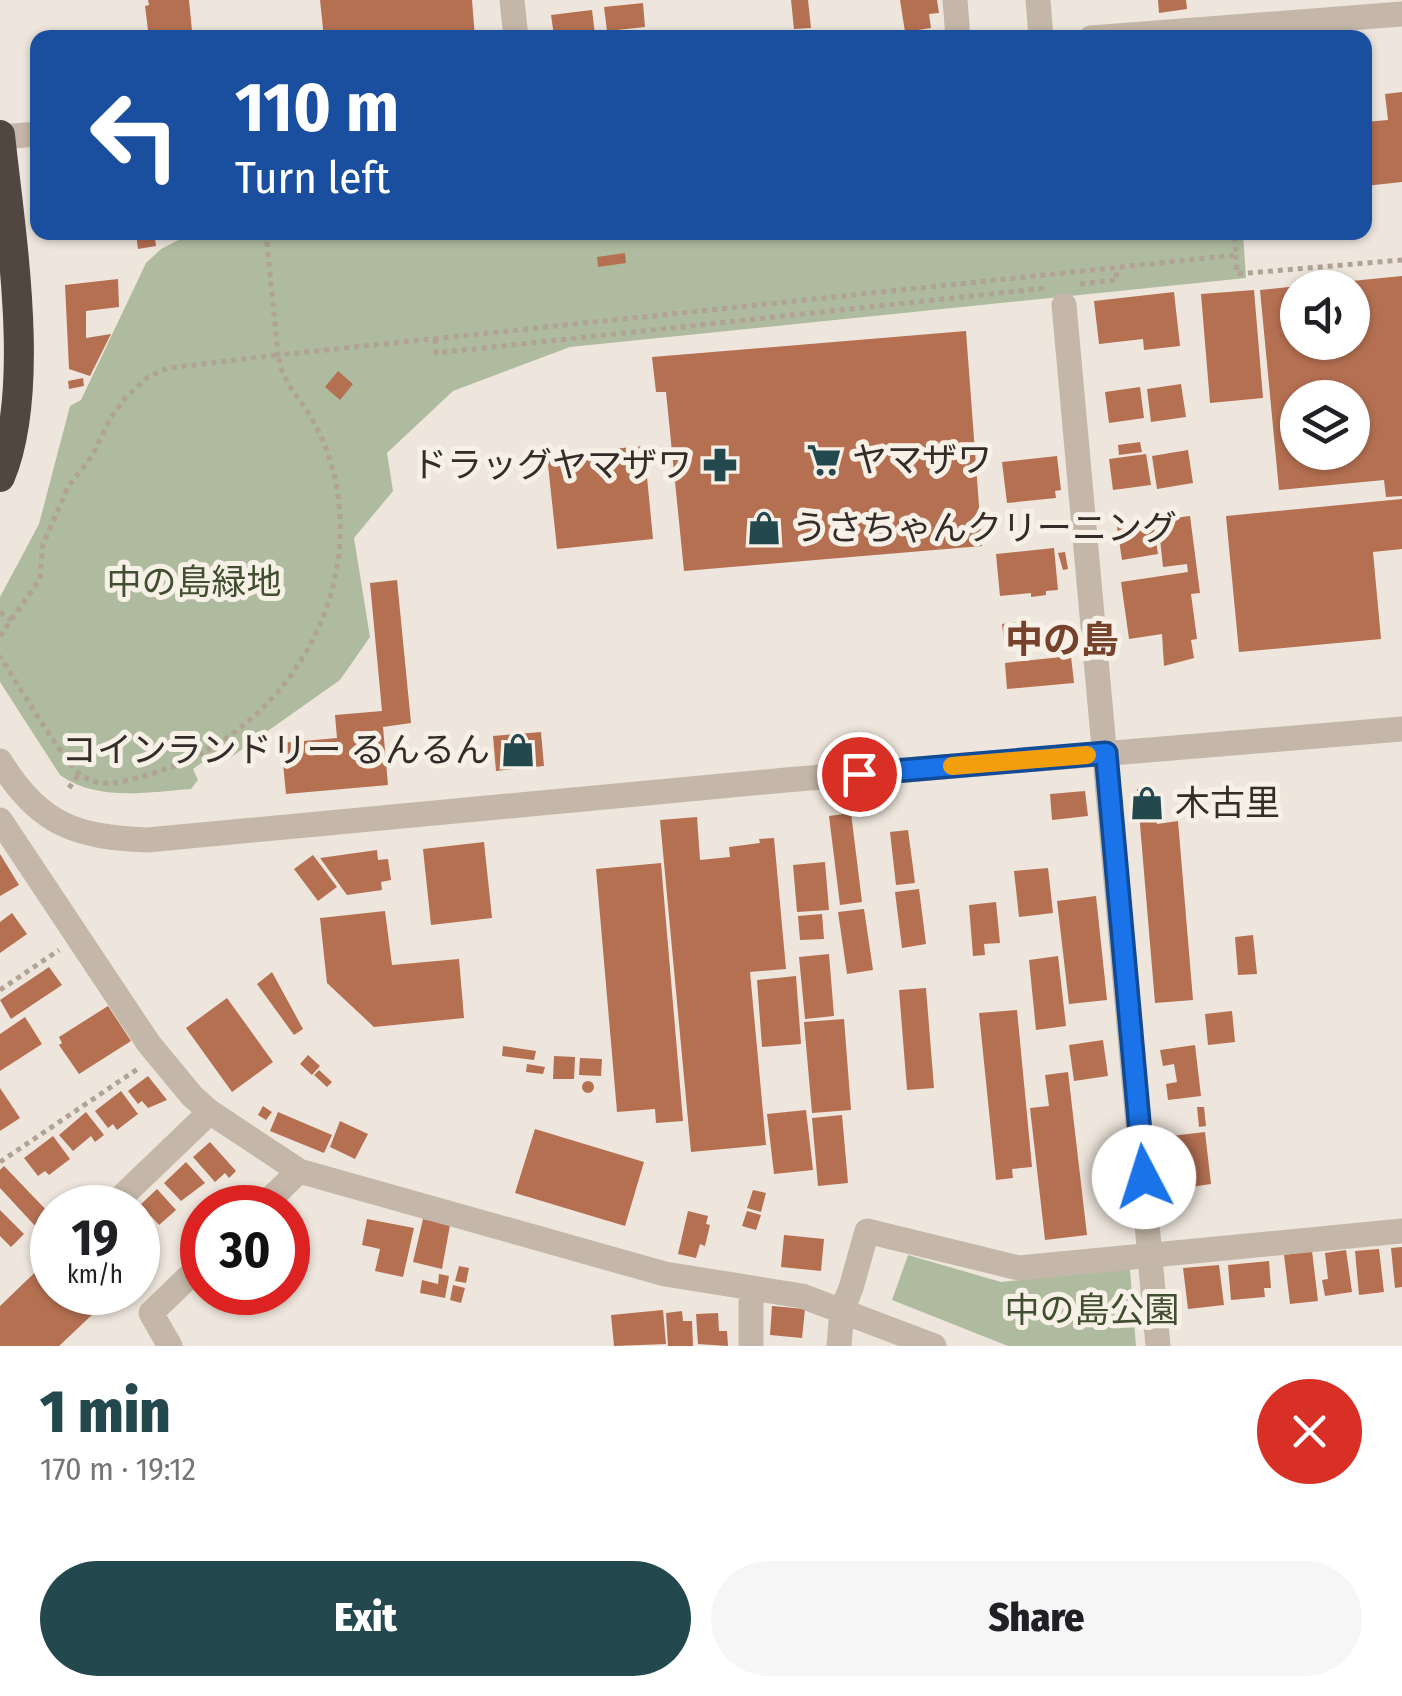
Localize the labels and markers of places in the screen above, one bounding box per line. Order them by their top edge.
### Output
place label: ヤマザワ [852,439,992,481]
supermarket icon: ヤマザワ [805,441,843,479]
place label: ドラッグヤマザワ [412,444,692,486]
pharmacy icon: ドラッグヤマザワ [701,446,739,484]
place label: うさちゃんクリーニング [792,507,1177,549]
shop icon: うさちゃんクリーニング [745,509,783,547]
place label: コインランドリー るんるん [62,729,490,771]
shop icon: コインランドリー るんるん [499,731,537,769]
pin [817,732,902,817]
place label: 木古里 [1175,782,1280,824]
shop icon: 木古里 [1128,784,1166,822]

